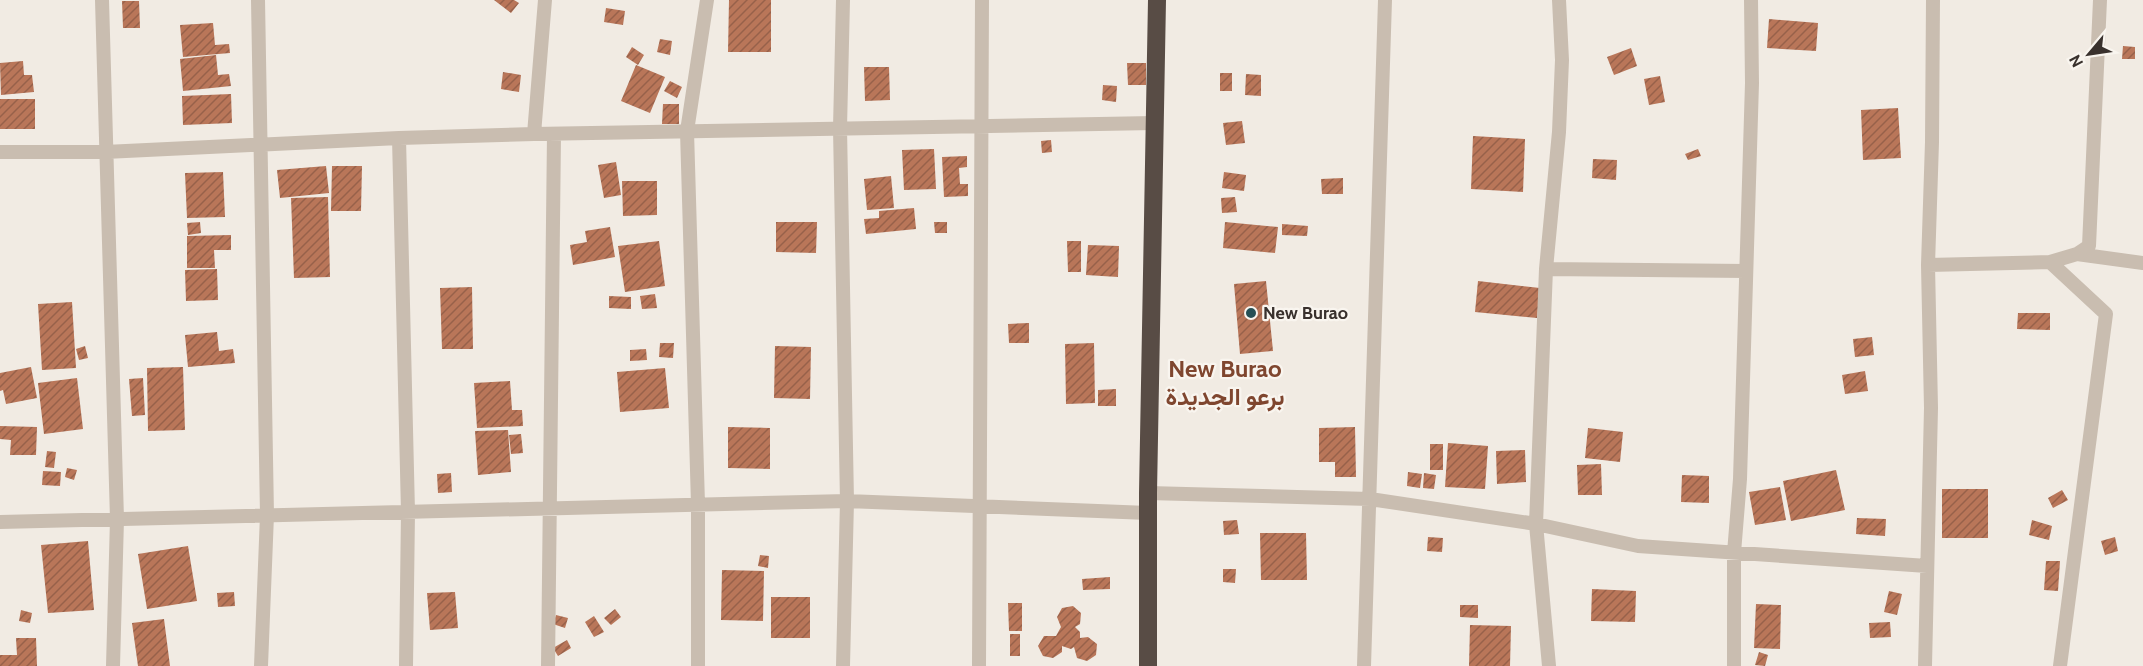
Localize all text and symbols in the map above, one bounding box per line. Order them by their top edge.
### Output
north arrow [2059,24,2119,84]
text: N [2065,51,2087,71]
place label: New Burao [1263,302,1348,324]
marker: New Burao [1244,306,1258,320]
district label: New Burao برعو الجديدة [1165,354,1285,412]

